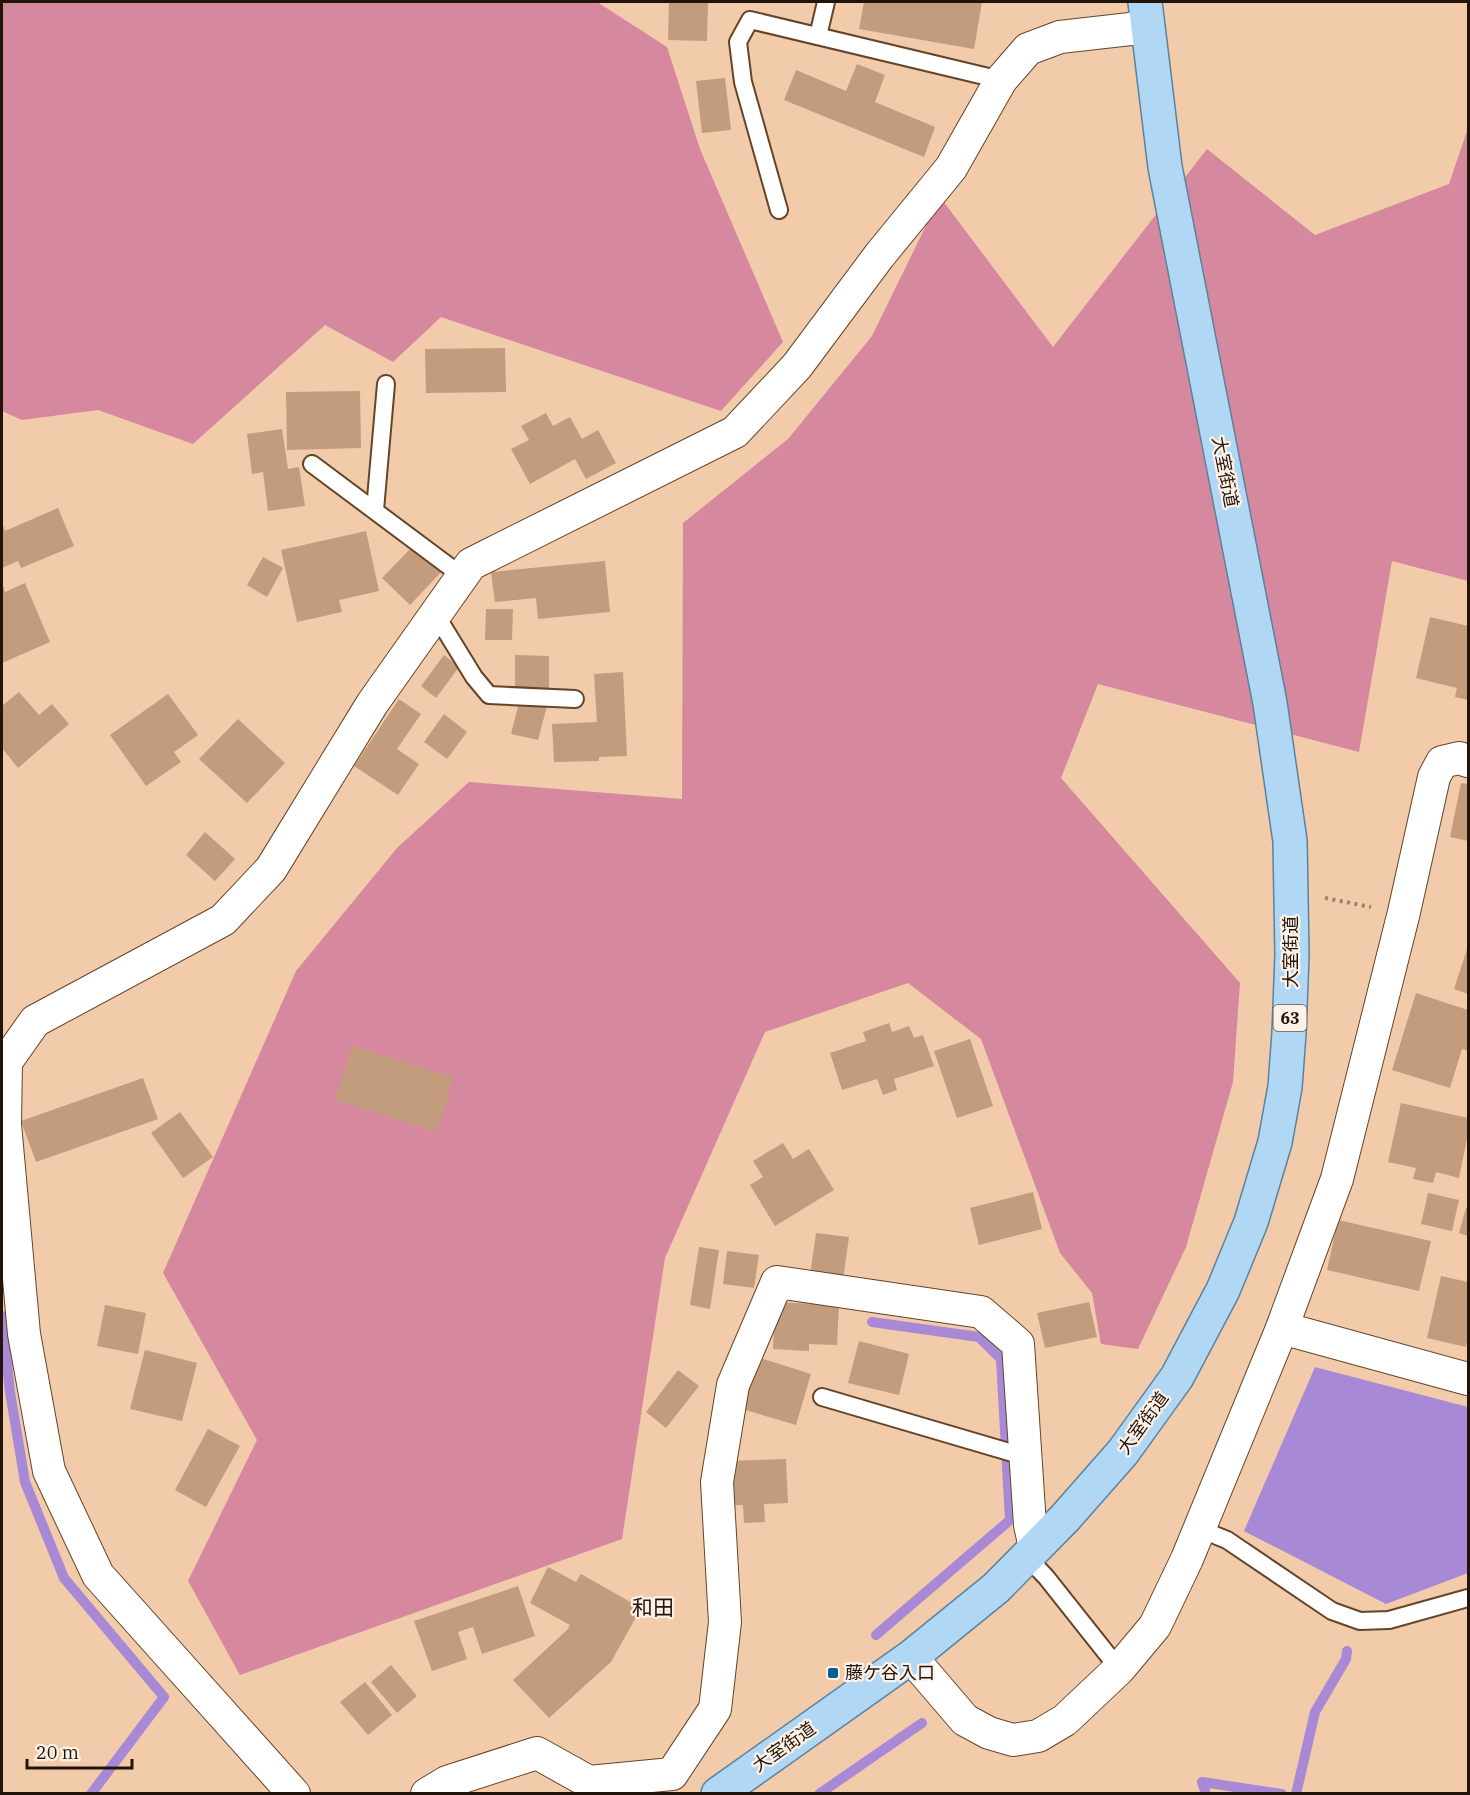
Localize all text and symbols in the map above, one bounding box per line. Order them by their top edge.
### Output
street label: 大室街道 [1207,434,1244,509]
street label: 大室街道 [1279,916,1302,988]
road number: 63 [1274,1005,1306,1031]
street label: 大室街道 [1112,1387,1173,1459]
district label: 和田 [632,1593,674,1621]
place label: 藤ケ谷入口 [845,1661,935,1684]
marker: 藤ケ谷入口 [826,1666,840,1680]
street label: 大室街道 [748,1717,820,1777]
scale bar [27,1732,132,1770]
text: 20 m [36,1741,79,1764]

